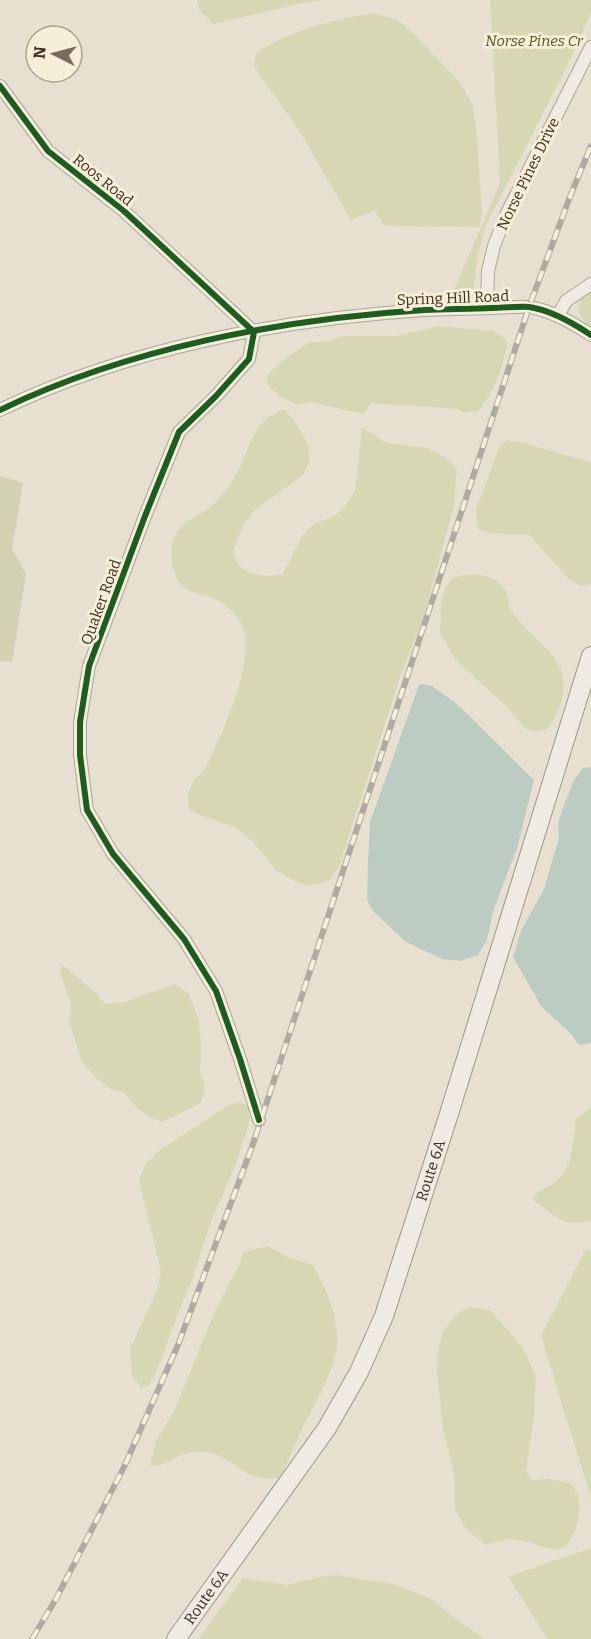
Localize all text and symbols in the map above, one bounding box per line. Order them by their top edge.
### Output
north arrow [24,24,84,84]
park label: Norse Pines Cr [485,32,584,50]
text: N [29,45,50,60]
street label: Norse Pines Drive [493,115,563,233]
street label: Roos Road [69,150,137,210]
street label: Spring Hill Road [396,287,510,309]
street label: Quaker Road [77,557,125,647]
street label: Route 6A [412,1137,449,1204]
street label: Route 6A [180,1565,232,1628]

